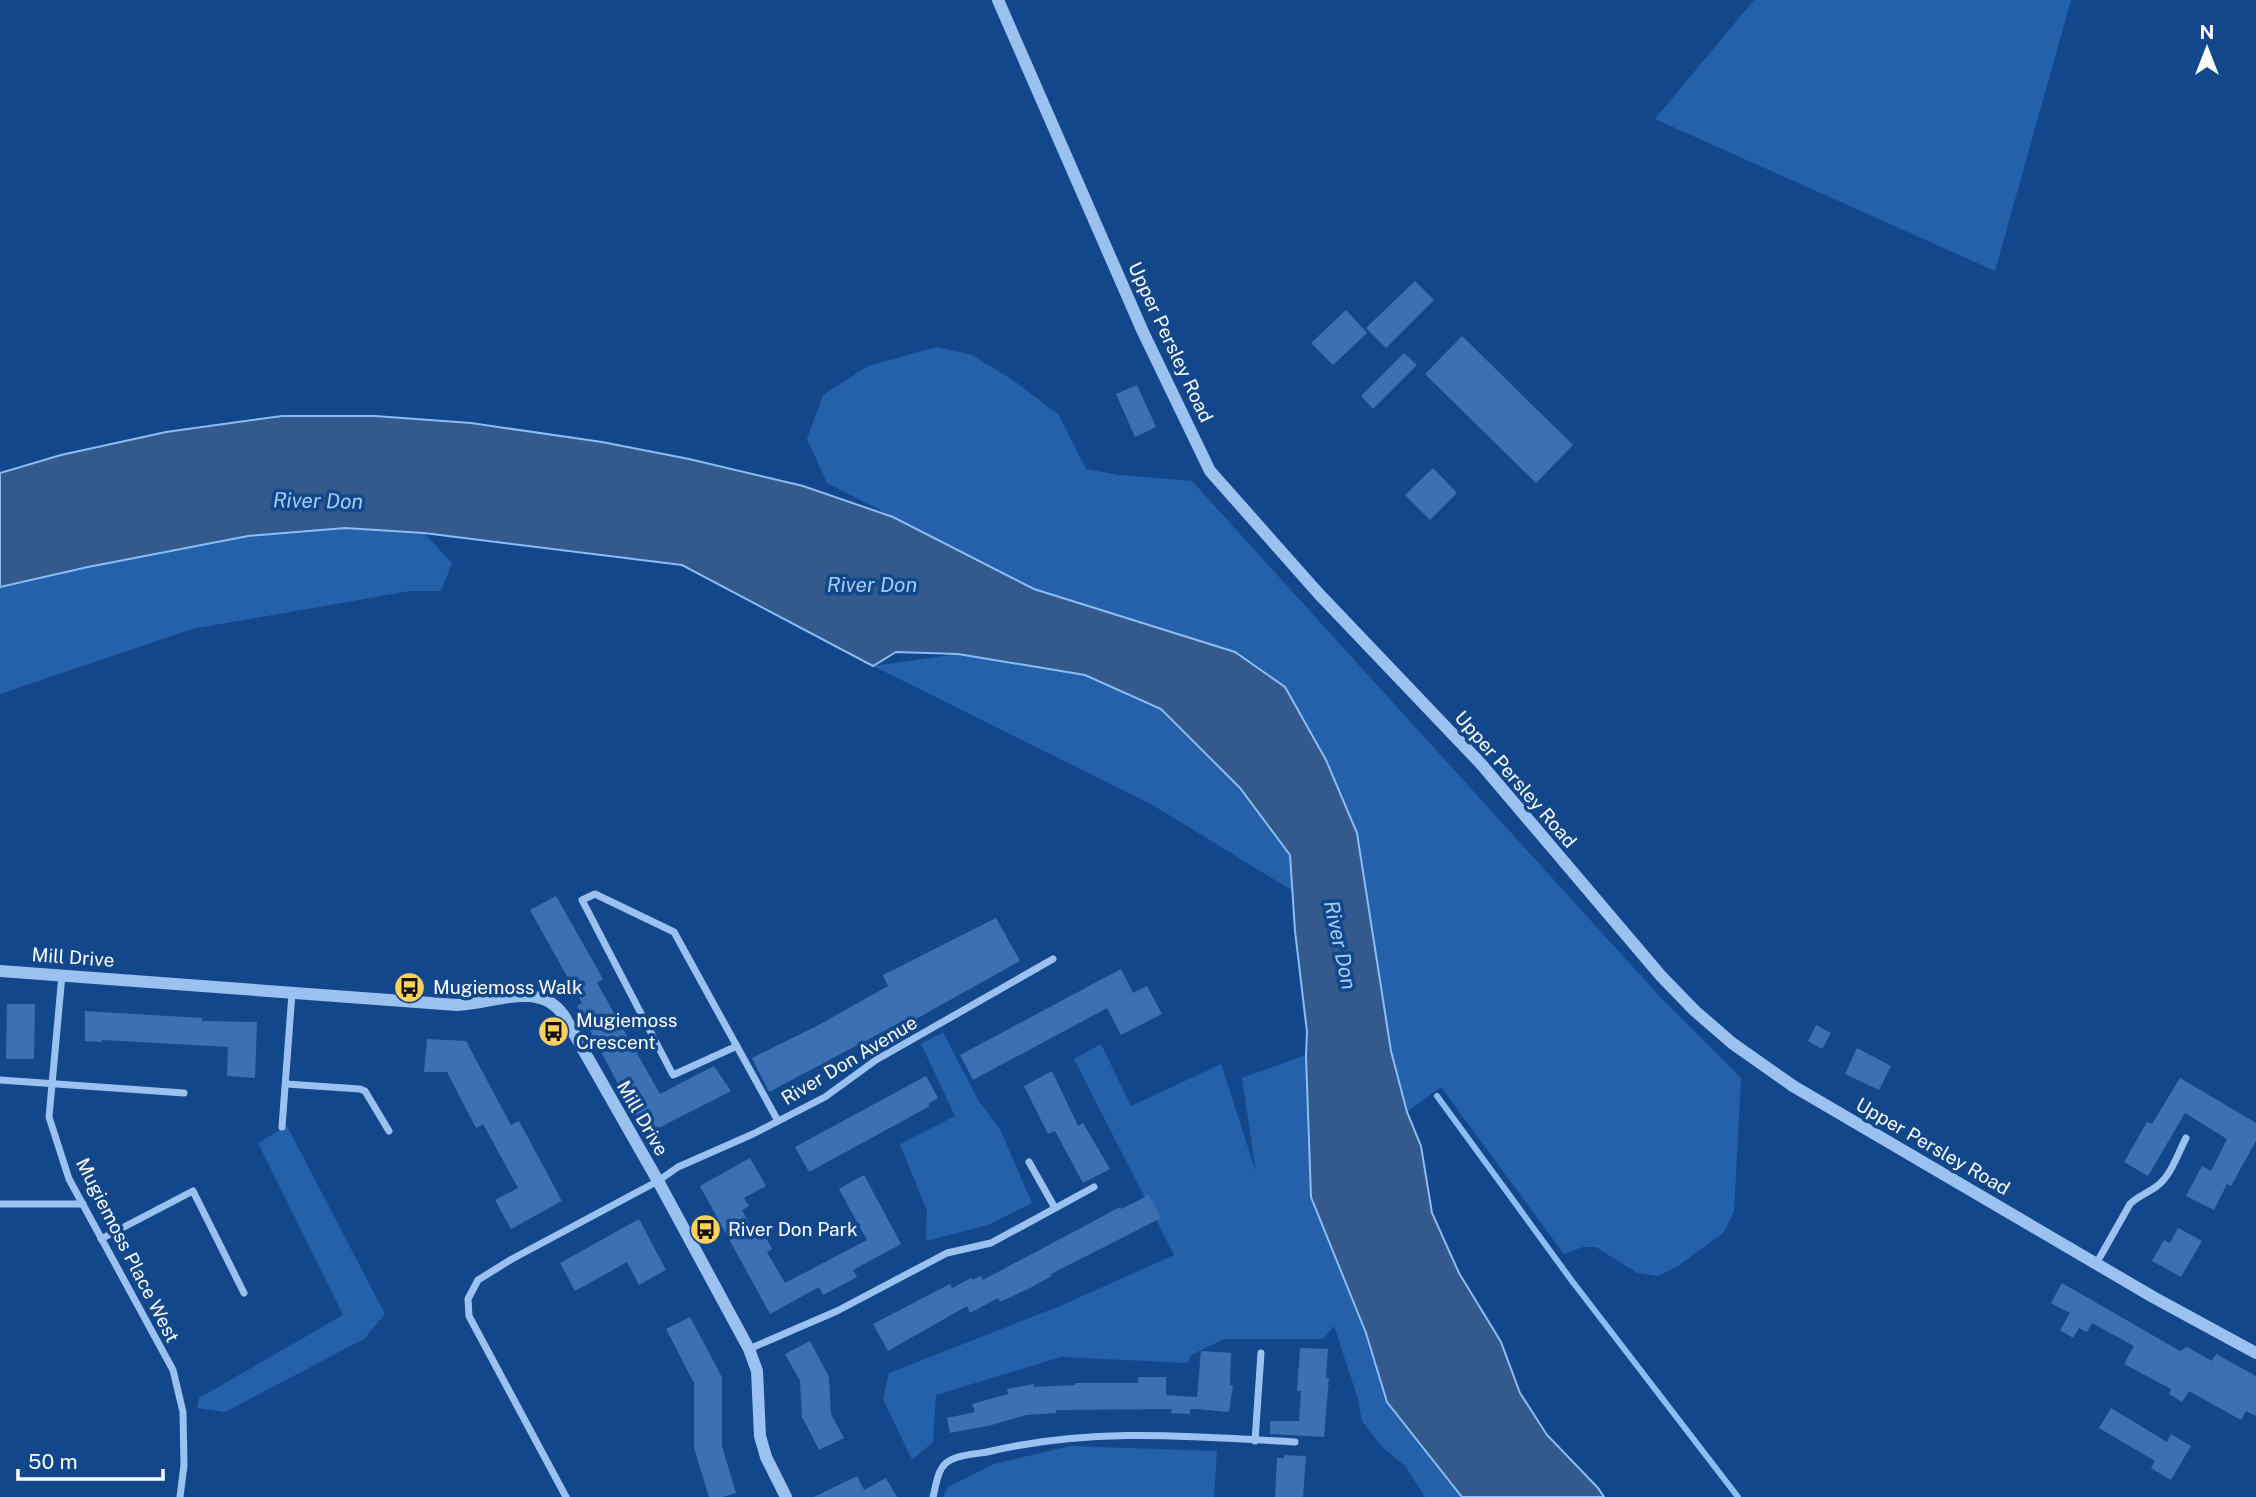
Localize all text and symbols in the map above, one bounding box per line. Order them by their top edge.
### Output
north arrow [2172,14,2242,84]
text: N [2200,21,2214,43]
street label: Upper Persley Road [1124,258,1218,426]
water label: River Don [273,487,363,514]
water label: River Don [827,572,917,597]
street label: Upper Persley Road [1451,706,1581,852]
water label: River Don [1319,898,1362,992]
street label: Mill Drive [31,943,115,971]
bus stop icon: Mugiemoss Walk [393,970,427,1004]
place label: Mugiemoss Walk [433,976,583,998]
place label: Mugiemoss Crescent [576,1009,677,1053]
street label: River Don Avenue [777,1011,921,1109]
bus stop icon: Mugiemoss Crescent [536,1014,570,1048]
street label: Mill Drive [613,1077,673,1159]
street label: Upper Persley Road [1852,1093,2014,1199]
street label: Mugiemoss Place West [72,1154,184,1346]
bus stop icon: River Don Park [688,1212,722,1246]
place label: River Don Park [728,1218,858,1240]
scale bar [18,1438,163,1482]
text: 50 m [28,1449,78,1474]

